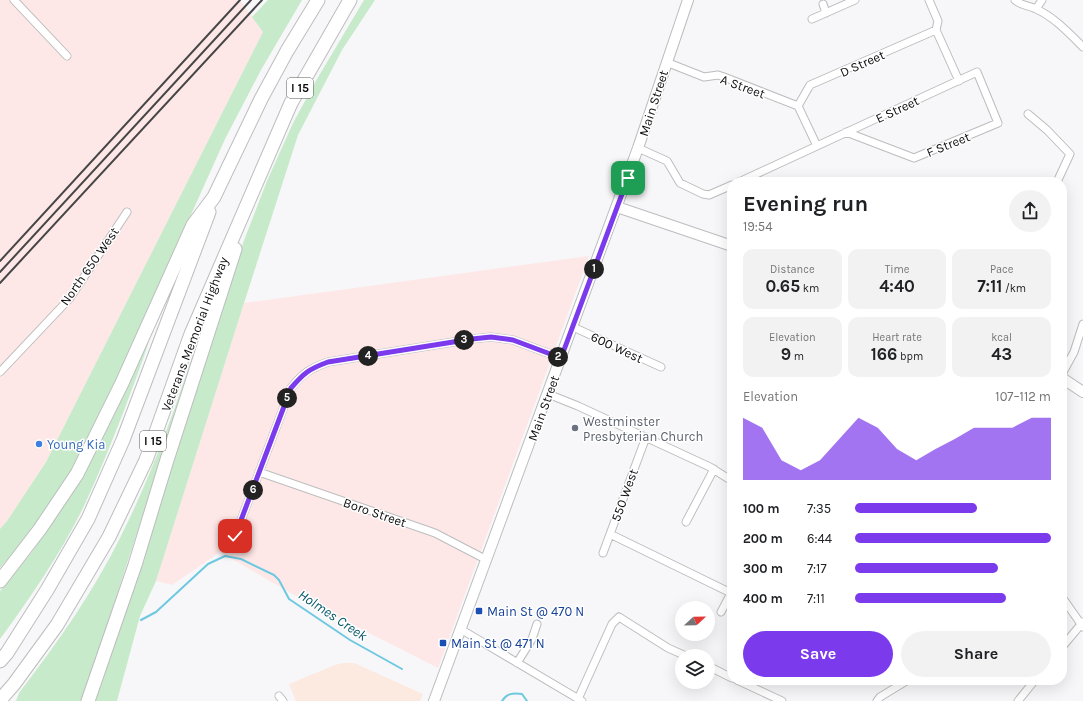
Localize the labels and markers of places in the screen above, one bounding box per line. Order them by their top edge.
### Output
pin [611,161,645,195]
pin: 1 [584,259,604,279]
pin: 3 [454,330,474,350]
pin: 4 [358,346,378,366]
pin: 2 [548,347,568,367]
pin: 5 [277,388,297,408]
place label: Westminster Presbyterian Church [583,414,703,444]
marker: Westminster Presbyterian Church [570,423,580,433]
place label: Young Kia [47,437,105,452]
marker: Young Kia [34,439,44,449]
pin: 6 [243,480,263,500]
pin [218,519,252,553]
place label: Main St @ 470 N [487,604,584,619]
marker: Main St @ 470 N [474,606,484,616]
place label: Main St @ 471 N [451,636,545,651]
marker: Main St @ 471 N [438,638,448,648]

